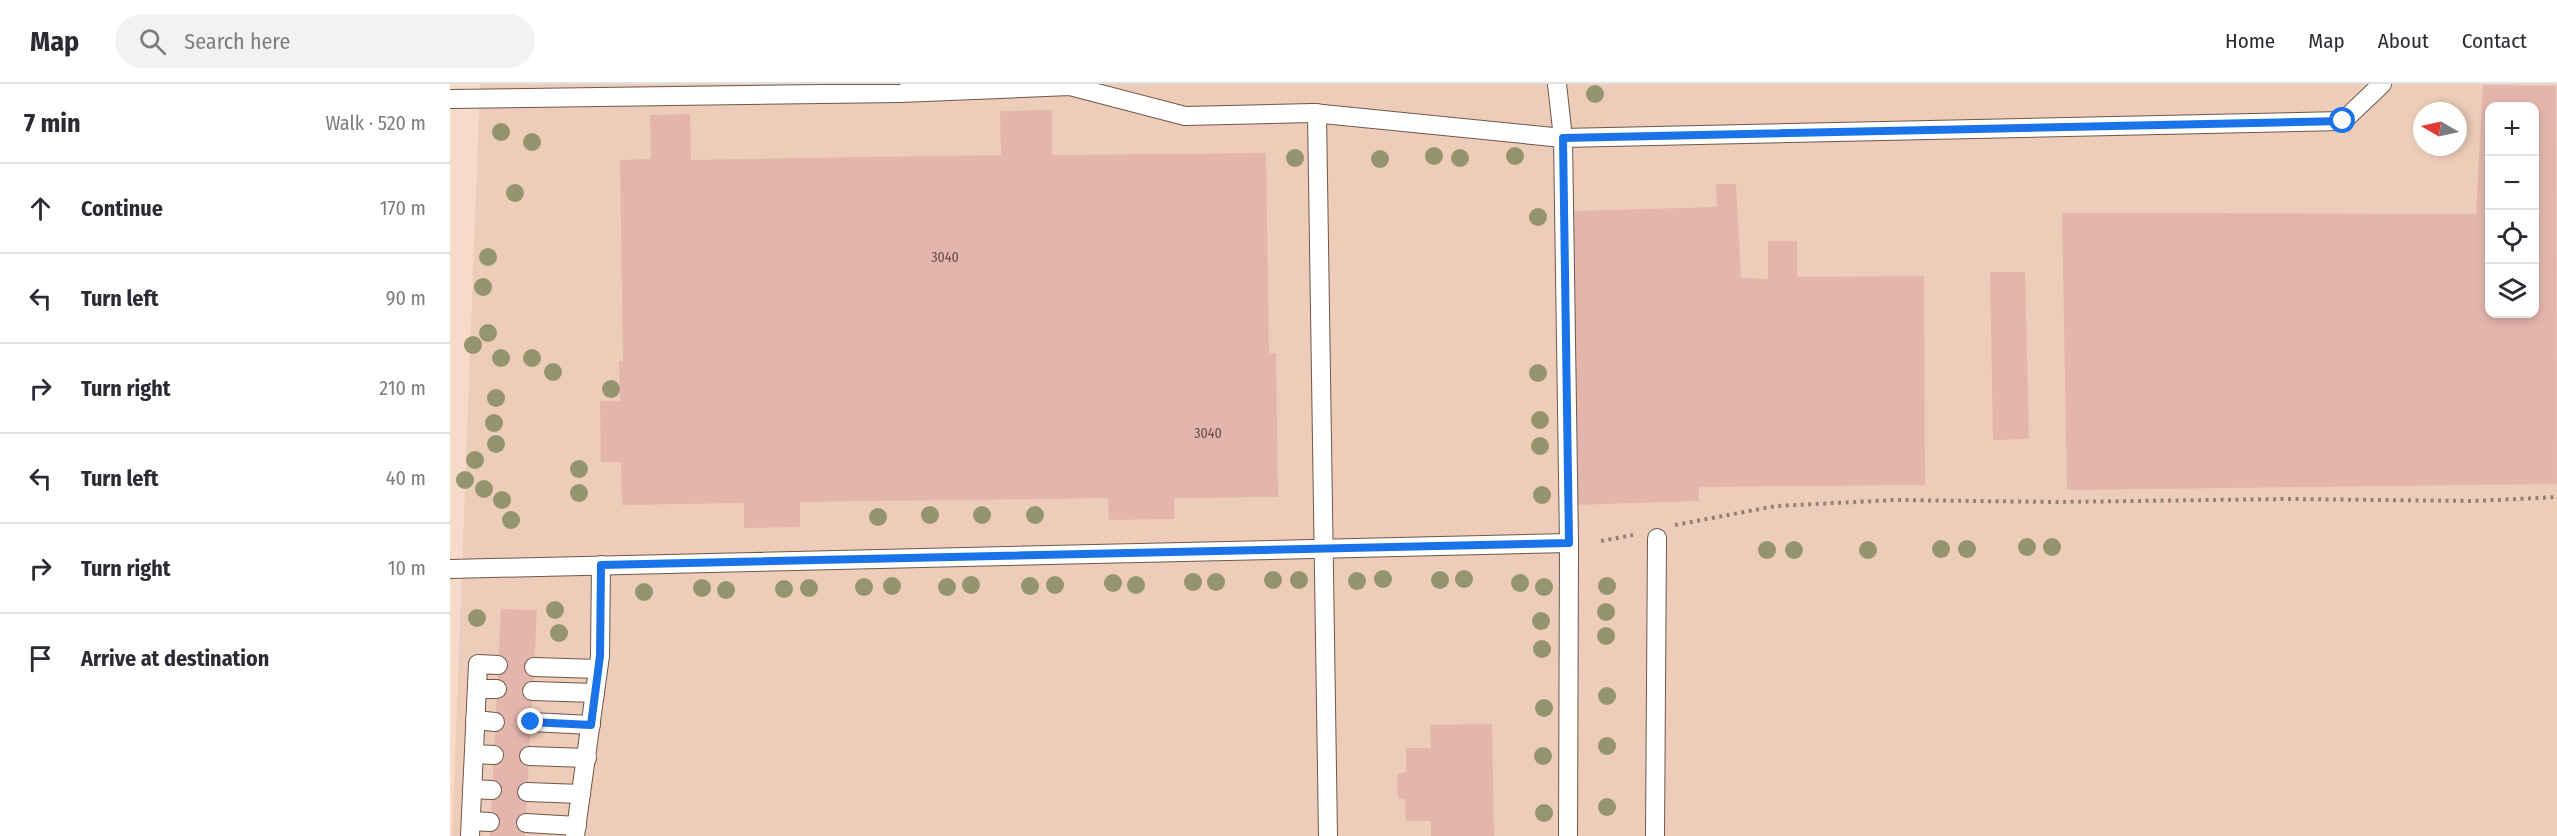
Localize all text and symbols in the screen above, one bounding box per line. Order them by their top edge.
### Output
search box [115,14,535,68]
text: Map [30,25,79,58]
icon: search [136,25,169,58]
text: Search here [184,28,290,55]
text: Home [2225,28,2275,54]
text: Map [2308,28,2345,54]
text: About [2378,28,2429,54]
text: Contact [2462,28,2527,54]
north arrow [2413,102,2467,156]
map controls [2485,102,2539,318]
button: + [2485,102,2539,156]
route start [2329,107,2355,133]
text: 7 min [24,108,81,139]
text: Walk · 520 m [325,111,426,135]
button: − [2485,156,2539,210]
icon: ahead [24,192,57,225]
text: Continue [81,195,163,222]
text: 170 m [380,196,426,220]
button: locate [2485,210,2539,264]
house number: 3040 [931,249,959,266]
button: layers [2485,264,2539,318]
icon: left [24,282,57,315]
text: Turn left [81,285,159,312]
text: 90 m [386,286,426,310]
icon: right [24,372,57,405]
text: Turn right [81,375,170,402]
text: 210 m [379,376,426,400]
house number: 3040 [1194,425,1222,442]
icon: left [24,462,57,495]
text: Turn left [81,465,159,492]
text: 40 m [386,466,426,490]
icon: right [24,552,57,585]
text: Turn right [81,555,170,582]
text: 10 m [388,556,426,580]
icon: arrive [24,642,57,675]
text: Arrive at destination [81,645,269,672]
route end [517,708,543,734]

